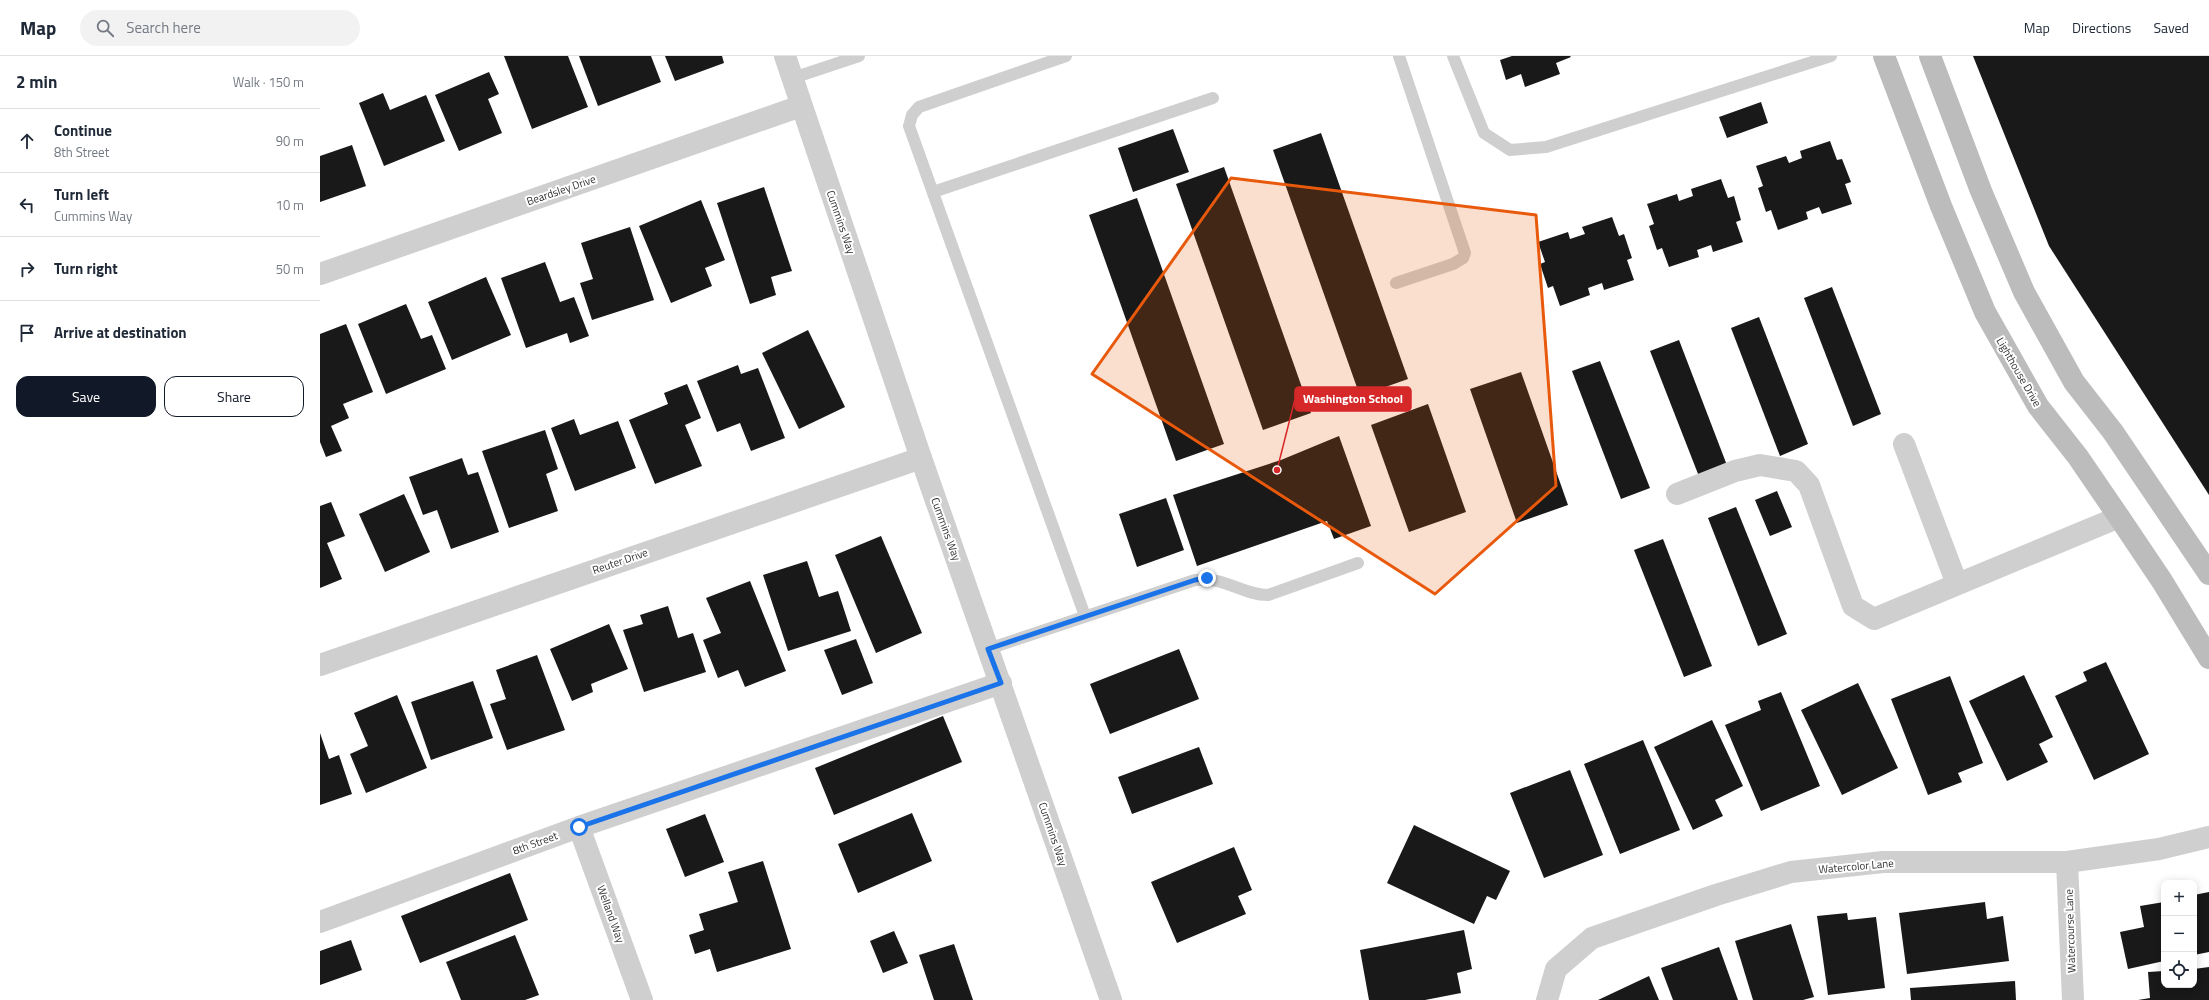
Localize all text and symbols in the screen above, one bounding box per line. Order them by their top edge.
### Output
search box [80,10,360,46]
text: Map [20,13,56,42]
text: Search here [126,16,201,39]
icon: search [94,17,116,39]
text: Map [2024,17,2050,38]
text: Directions [2072,17,2131,38]
text: Saved [2153,17,2189,38]
text: 2 min [16,69,57,95]
text: Walk · 150 m [233,72,304,92]
text: Continue [54,119,112,142]
icon: ahead [16,130,38,152]
text: 90 m [276,131,304,151]
text: 8th Street [54,142,109,162]
street label: Beardsley Drive [524,171,598,209]
text: Turn left [54,183,109,206]
street label: Cummins Way [823,188,860,257]
icon: left [16,194,38,216]
text: 10 m [276,195,304,215]
text: Cummins Way [54,206,132,226]
text: Turn right [54,257,118,280]
icon: right [16,258,38,280]
text: 50 m [276,259,304,279]
text: Arrive at destination [54,321,187,344]
icon: arrive [16,322,38,344]
street label: Lighthouse Drive [1993,334,2046,410]
button: Save [16,376,156,417]
button: Share [164,376,304,417]
callout: Washington School [1295,387,1411,411]
text: Washington School [1303,389,1403,408]
street label: Cummins Way [927,495,965,564]
street label: Reuter Drive [590,544,650,578]
route end [1198,569,1216,587]
street label: Cummins Way [1035,800,1072,869]
route start [570,818,588,836]
street label: 8th Street [510,827,560,859]
street label: Watercolor Lane [1818,855,1895,877]
map controls [2161,880,2197,988]
button: + [2161,880,2197,916]
street label: Welland Way [593,883,629,946]
street label: Watercourse Lane [2061,888,2079,973]
button: − [2161,916,2197,952]
button: locate [2161,952,2197,988]

